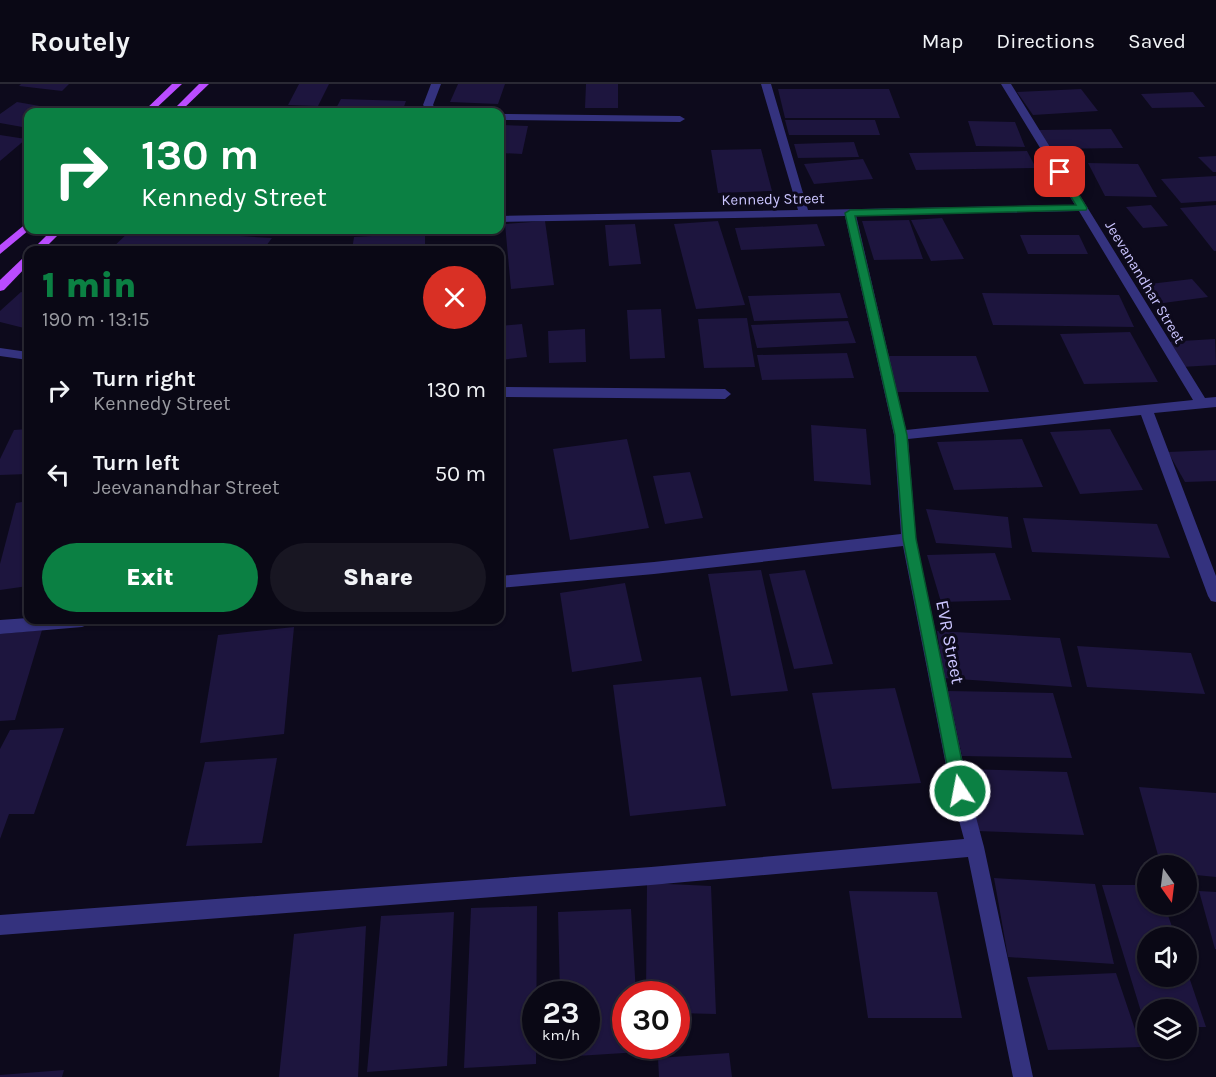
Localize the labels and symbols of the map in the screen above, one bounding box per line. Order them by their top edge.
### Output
pin [1034,146,1085,197]
street label: Kennedy Street [721,189,825,209]
street label: Jeevanandhar Street [1101,217,1189,347]
street label: EVR Street [931,598,969,686]
position arrow [928,759,992,823]
north arrow [1137,855,1197,915]
speed limit sign: 30 [612,981,690,1059]

